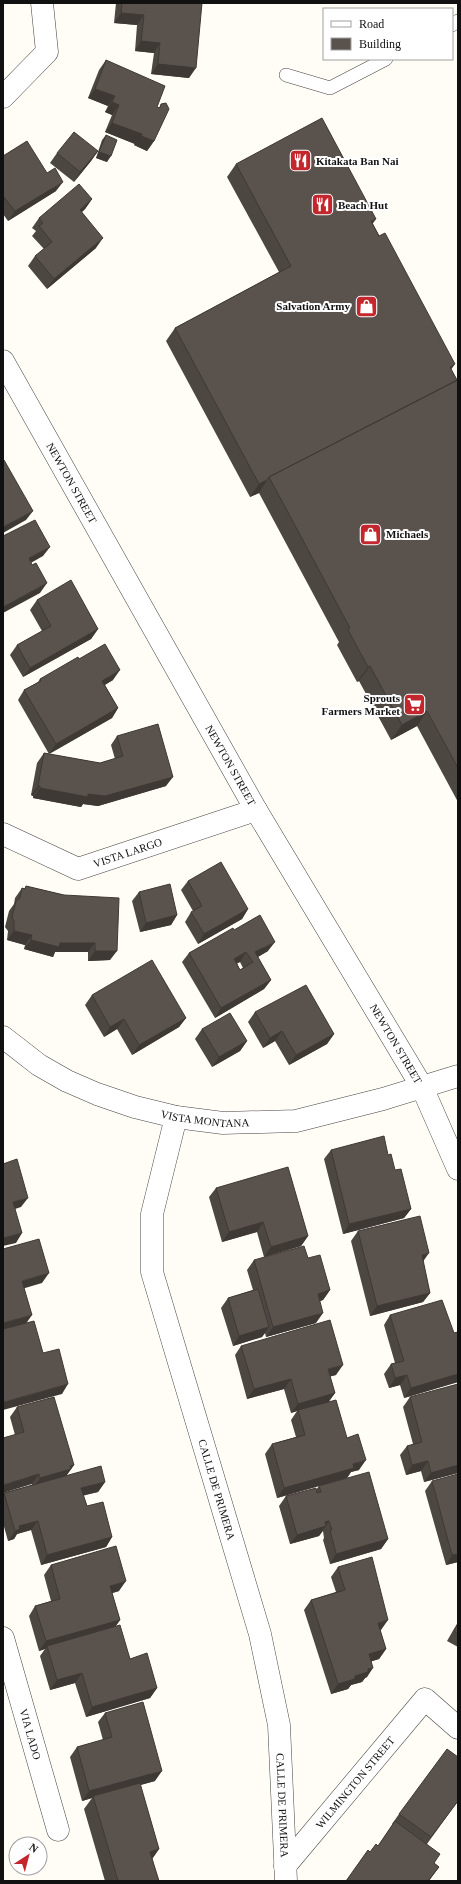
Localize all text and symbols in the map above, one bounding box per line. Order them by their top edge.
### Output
legend [323,8,453,60]
text: Road [359,17,384,31]
text: Building [359,37,401,51]
restaurant icon: Kitakata Ban Nai [288,148,314,174]
place label: Kitakata Ban Nai [316,155,399,167]
restaurant icon: Beach Hut [310,192,336,218]
place label: Beach Hut [338,199,388,211]
shop icon: Salvation Army [353,293,379,319]
place label: Salvation Army [276,300,350,312]
street label: NEWTON STREET [44,441,99,526]
shop icon: Michaels [357,521,383,547]
place label: Michaels [386,528,429,540]
supermarket icon: Sprouts Farmers Market [402,691,428,717]
place label: Sprouts Farmers Market [322,692,401,717]
street label: NEWTON STREET [203,723,258,808]
street label: VISTA LARGO [92,836,164,870]
street label: NEWTON STREET [368,1002,425,1086]
street label: VISTA MONTANA [160,1108,249,1129]
street label: CALLE DE PRIMERA [196,1438,238,1541]
street label: VIA LADO [18,1707,44,1761]
street label: WILMINGTON STREET [313,1734,397,1831]
street label: CALLE DE PRIMERA [274,1753,291,1858]
north arrow [8,1836,48,1876]
text: N [27,1841,41,1855]

